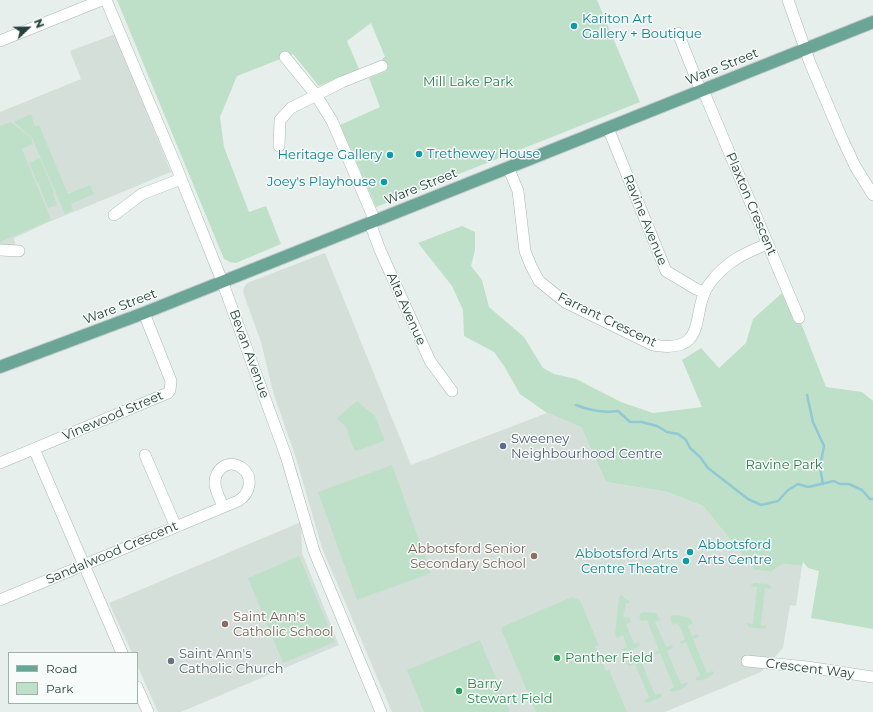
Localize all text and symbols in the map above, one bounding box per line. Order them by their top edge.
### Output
north arrow [8,8,48,48]
place label: Kariton Art Gallery + Boutique [582,11,702,42]
text: N [31,17,47,30]
marker: Kariton Art Gallery + Boutique [569,21,579,31]
street label: Ware Street [683,45,761,89]
park label: Mill Lake Park [423,74,513,90]
place label: Trethewey House [427,146,540,162]
place label: Heritage Gallery [277,147,382,163]
marker: Trethewey House [414,149,424,159]
marker: Heritage Gallery [385,150,395,160]
street label: Plaxton Crescent [722,150,780,258]
street label: Ware Street [382,165,460,209]
street label: Ravine Avenue [620,172,670,268]
place label: Joey's Playhouse [267,174,376,190]
marker: Joey's Playhouse [379,177,389,187]
street label: Alta Avenue [383,270,429,348]
street label: Ware Street [81,286,159,328]
street label: Farrant Crescent [555,289,659,351]
street label: Bevan Avenue [226,308,272,400]
street label: Vinewood Street [60,388,166,444]
place label: Sweeney Neighbourhood Centre [511,431,662,462]
marker: Sweeney Neighbourhood Centre [498,441,508,451]
park label: Ravine Park [745,457,823,473]
street label: Sandalwood Crescent [44,518,180,588]
place label: Abbotsford Arts Centre [698,537,771,568]
place label: Abbotsford Senior Secondary School [408,541,526,572]
place label: Abbotsford Arts Centre Theatre [575,546,678,577]
marker: Abbotsford Arts Centre [685,547,695,557]
marker: Abbotsford Senior Secondary School [529,551,539,561]
marker: Abbotsford Arts Centre Theatre [681,556,691,566]
place label: Saint Ann's Catholic School [233,609,334,640]
marker: Saint Ann's Catholic School [220,619,230,629]
place label: Saint Ann's Catholic Church [179,646,284,677]
place label: Panther Field [565,650,653,666]
legend [8,652,138,704]
marker: Panther Field [552,653,562,663]
marker: Saint Ann's Catholic Church [166,656,176,666]
street label: Crescent Way [765,656,855,682]
text: Road [46,661,77,676]
place label: Barry Stewart Field [467,676,553,707]
text: Park [46,681,73,696]
marker: Barry Stewart Field [454,686,464,696]

